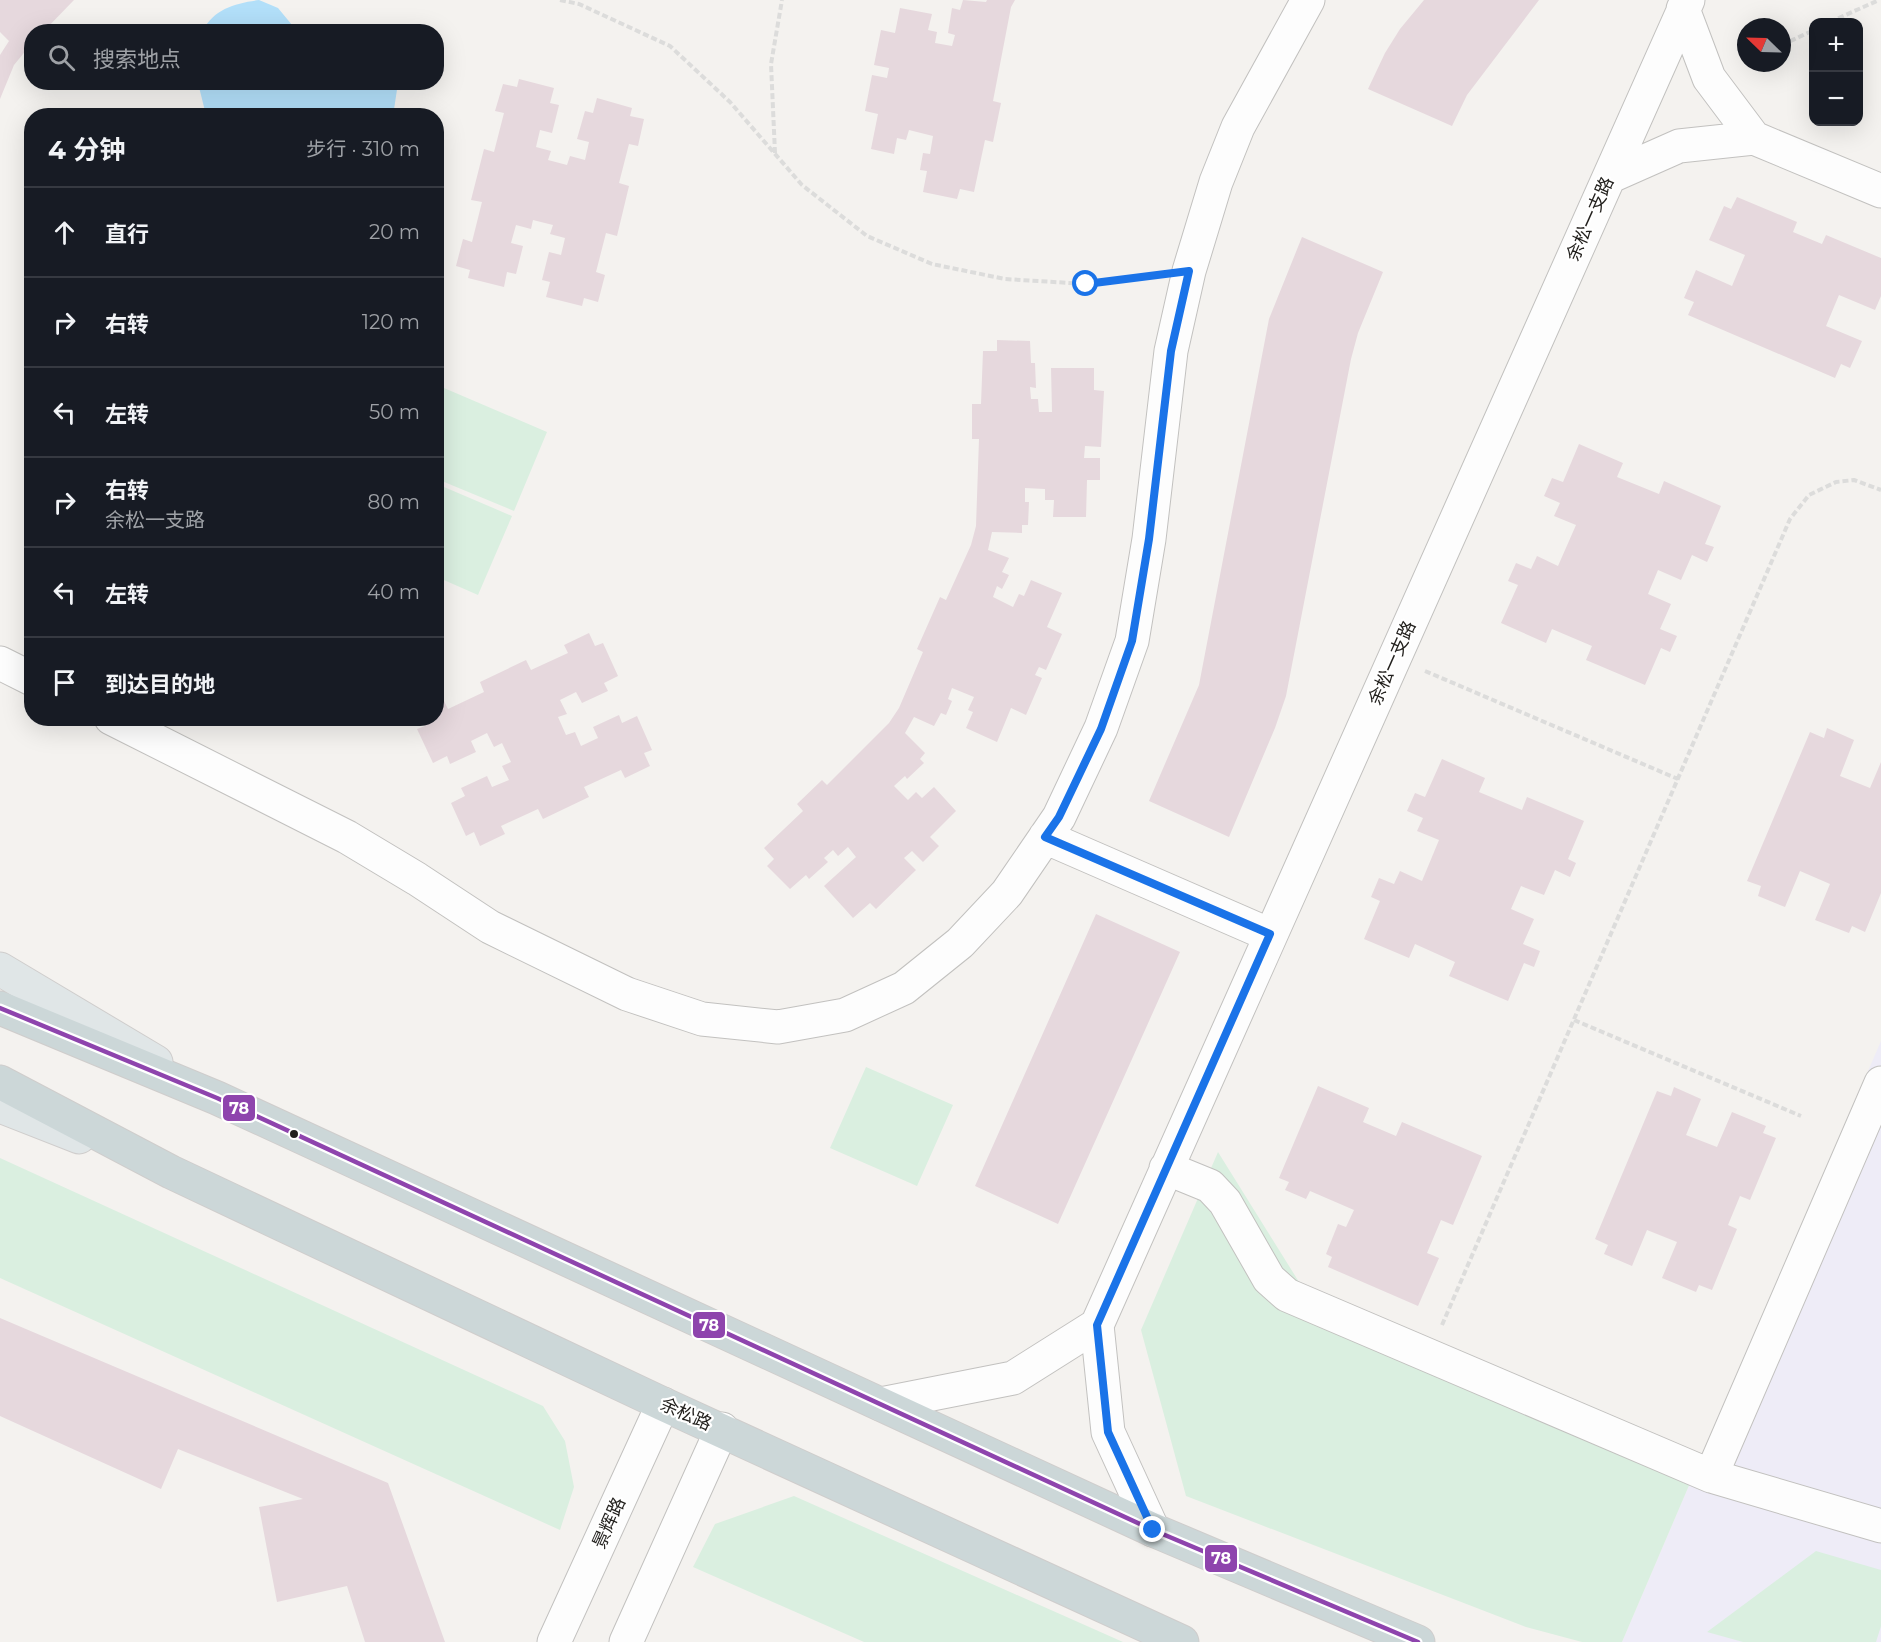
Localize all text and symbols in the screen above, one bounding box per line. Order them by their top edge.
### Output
north arrow [1737,18,1791,72]
map controls [1809,18,1863,126]
button: + [1809,18,1863,72]
search box [24,24,444,90]
icon: search [45,41,78,74]
text: 搜索地点 [93,46,181,73]
button: − [1809,72,1863,126]
text: 4 分钟 [48,134,125,166]
text: 步行 · 310 m [306,137,420,161]
street label: 余松一支路 [1562,173,1618,265]
icon: ahead [48,216,81,249]
text: 20 m [369,220,420,244]
text: 直行 [105,221,149,248]
route start [1072,270,1098,296]
icon: right [48,306,81,339]
text: 120 m [362,310,420,334]
text: 右转 [105,311,149,338]
icon: left [48,396,81,429]
text: 50 m [369,400,420,424]
text: 左转 [105,401,149,428]
text: 右转 [105,477,149,504]
icon: right [48,486,81,519]
text: 80 m [368,490,420,514]
text: 余松一支路 [105,508,205,532]
icon: left [48,576,81,609]
text: 40 m [367,580,420,604]
text: 左转 [105,581,149,608]
street label: 余松一支路 [1364,617,1420,709]
icon: arrive [48,666,81,699]
text: 到达目的地 [105,671,215,698]
line badge: 78 [222,1094,256,1122]
text: 78 [229,1099,249,1118]
unlabelled marker [288,1128,300,1140]
line badge: 78 [692,1311,726,1339]
text: 78 [699,1316,719,1335]
street label: 余松路 [657,1393,715,1435]
street label: 景辉路 [588,1494,630,1552]
route end [1139,1516,1165,1542]
line badge: 78 [1204,1544,1238,1573]
text: 78 [1211,1549,1231,1568]

